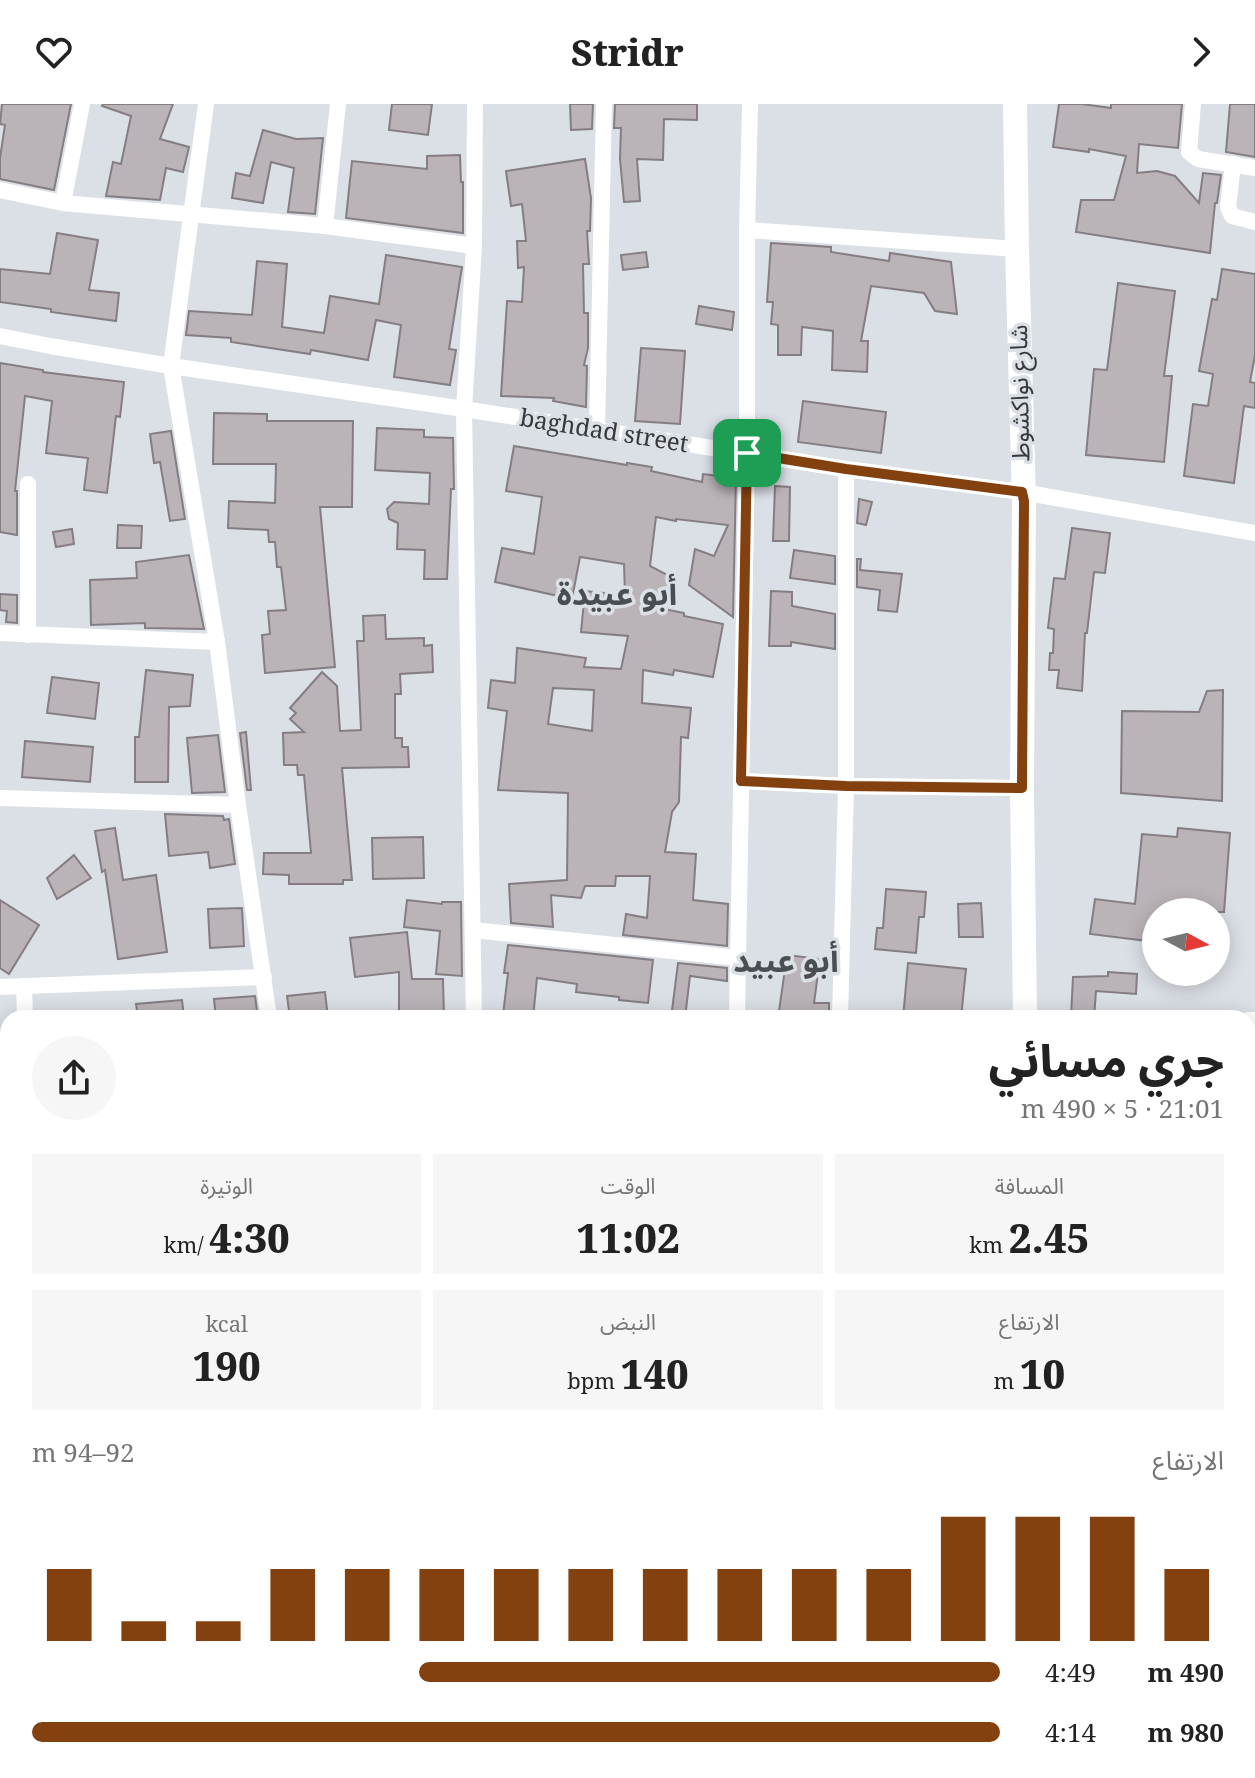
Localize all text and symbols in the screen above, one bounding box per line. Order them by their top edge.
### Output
text: Stridr [571,28,684,77]
icon: heart [32,30,76,74]
icon: forward [1179,30,1223,74]
street label: شارع نواكشوط [1001,324,1038,462]
street label: baghdad street [518,400,691,459]
pin [713,419,781,487]
icon: arrive [725,431,769,475]
district label: أبو عبيدة [557,571,677,614]
north arrow [1142,898,1230,986]
map controls [1142,898,1230,986]
district label: أبو عبيد [733,938,839,981]
text: جري مسائي [989,1030,1224,1090]
button: share [32,1036,116,1120]
text: 21:01 · 5 × 490 m [1021,1090,1224,1126]
text: الوتيرة [200,1170,253,1200]
text: الوقت [600,1170,656,1200]
text: المسافة [995,1170,1064,1200]
text: 4:30 [209,1210,290,1265]
text: 11:02 [576,1210,680,1265]
text: 2.45 [1009,1210,1089,1265]
text: /km [164,1229,209,1259]
text: km [969,1229,1009,1259]
text: النبض [600,1306,656,1336]
text: الارتفاع [999,1306,1060,1336]
text: kcal [205,1308,248,1338]
text: 190 [193,1338,261,1393]
text: 140 [621,1346,689,1401]
text: 10 [1020,1346,1065,1401]
text: bpm [567,1365,621,1395]
text: m [993,1365,1020,1395]
text: 92–94 m [32,1434,135,1470]
text: الارتفاع [1153,1442,1224,1478]
text: 4:49 [1045,1654,1096,1690]
text: 490 m [1148,1654,1224,1690]
text: 4:14 [1045,1714,1096,1750]
text: 980 m [1148,1714,1224,1750]

